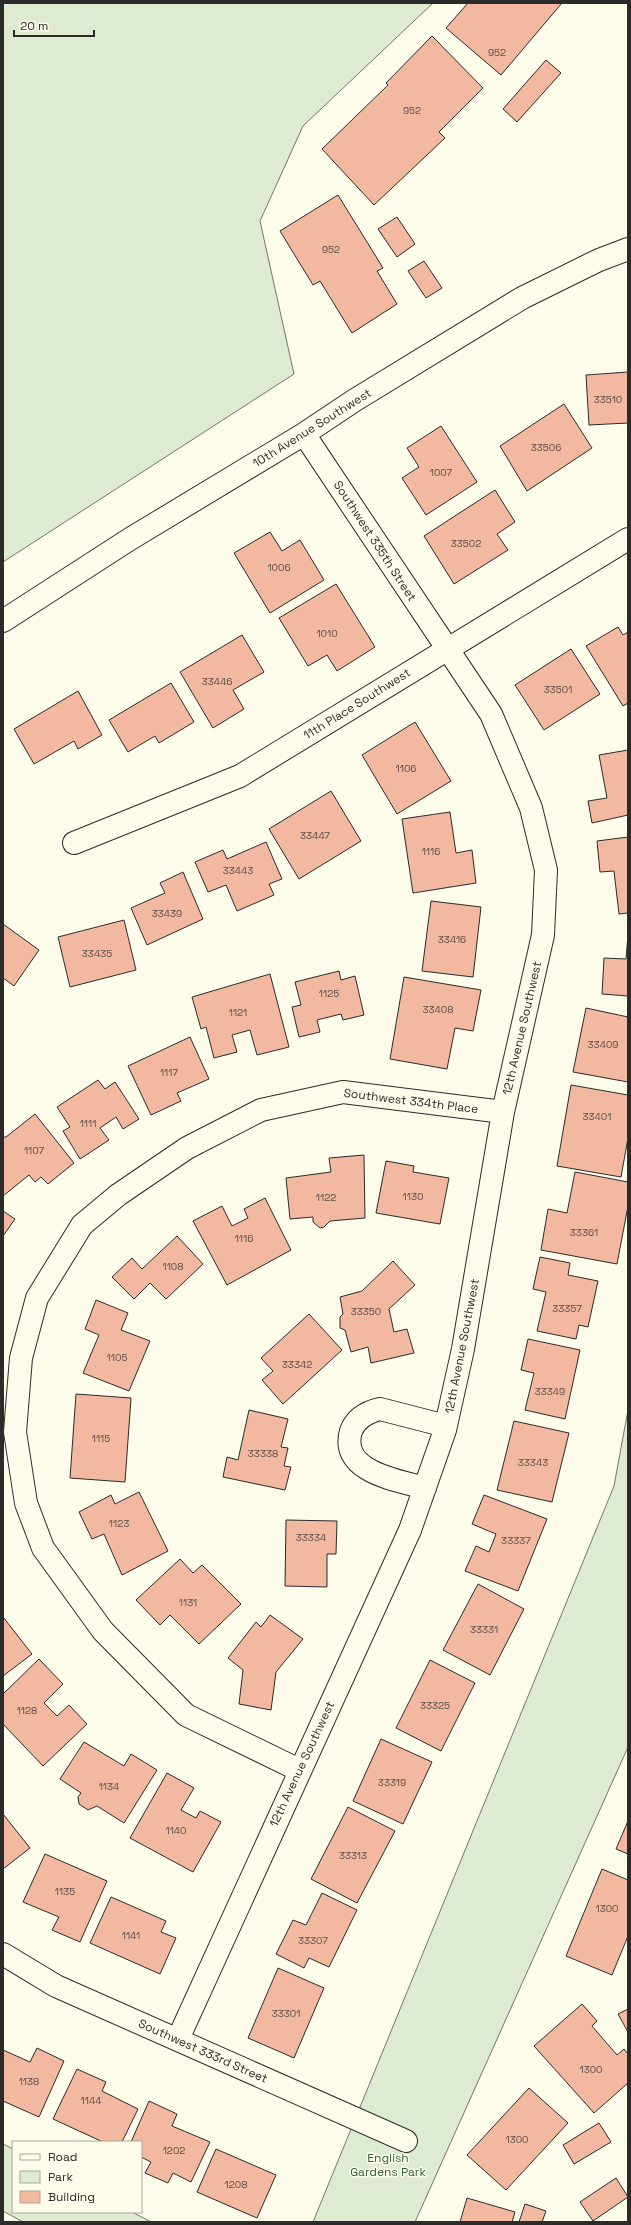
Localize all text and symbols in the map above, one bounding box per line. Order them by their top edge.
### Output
scale bar [14,12,94,38]
text: 20 m [20,18,48,34]
house number: 952 [488,46,506,59]
house number: 952 [403,104,421,117]
house number: 952 [322,243,340,256]
street label: 10th Avenue Southwest [250,385,374,471]
house number: 33510 [594,393,622,406]
house number: 33506 [531,441,561,454]
house number: 1007 [430,466,453,479]
street label: Southwest 335th Street [330,478,420,604]
house number: 33502 [451,537,481,550]
house number: 1006 [267,561,291,574]
house number: 1010 [316,627,338,640]
street label: 11th Place Southwest [300,664,414,744]
house number: 33446 [202,675,232,688]
house number: 33501 [544,683,572,696]
house number: 1106 [396,762,416,775]
house number: 33447 [300,829,330,842]
house number: 1116 [422,845,440,858]
house number: 33443 [223,864,253,877]
house number: 33439 [152,907,182,920]
house number: 33416 [438,933,466,946]
house number: 33435 [82,947,112,960]
street label: 12th Avenue Southwest [499,960,545,1096]
house number: 1125 [319,987,339,1000]
house number: 33408 [423,1003,453,1016]
house number: 1121 [229,1006,247,1019]
house number: 33409 [588,1038,618,1051]
house number: 1117 [160,1066,178,1079]
street label: Southwest 334th Place [343,1085,479,1117]
house number: 33401 [583,1110,611,1123]
house number: 1111 [80,1117,96,1130]
house number: 1107 [24,1144,44,1157]
house number: 1130 [403,1190,423,1203]
house number: 1122 [316,1191,336,1204]
house number: 33361 [570,1226,598,1239]
house number: 1116 [235,1232,253,1245]
house number: 1108 [163,1260,184,1273]
street label: 12th Avenue Southwest [441,1277,483,1415]
house number: 33357 [552,1302,582,1315]
house number: 33350 [351,1305,381,1318]
house number: 1105 [107,1351,127,1364]
house number: 33342 [282,1358,312,1371]
house number: 33349 [535,1385,565,1398]
house number: 1115 [92,1432,110,1445]
house number: 33338 [248,1447,278,1460]
house number: 33343 [518,1456,548,1469]
house number: 1123 [109,1517,129,1530]
house number: 33334 [296,1531,326,1544]
house number: 33337 [501,1534,531,1547]
house number: 1131 [179,1596,197,1609]
house number: 33331 [470,1623,498,1636]
street label: 12th Avenue Southwest [266,1699,338,1829]
house number: 33325 [420,1699,450,1712]
house number: 1128 [17,1704,37,1717]
house number: 33319 [378,1776,406,1789]
house number: 1134 [99,1780,119,1793]
house number: 1140 [165,1824,187,1837]
house number: 33313 [339,1849,367,1862]
house number: 1135 [55,1885,75,1898]
house number: 1300 [595,1902,619,1915]
house number: 1141 [122,1929,140,1942]
house number: 33307 [298,1934,328,1947]
house number: 33301 [272,2007,300,2020]
street label: Southwest 333rd Street [136,2015,270,2087]
house number: 1300 [579,2063,603,2076]
house number: 1138 [19,2075,39,2088]
house number: 1144 [81,2094,101,2107]
house number: 1300 [505,2133,529,2146]
legend [12,2141,142,2213]
house number: 1202 [163,2144,185,2157]
text: Road [48,2149,77,2165]
park label: English Gardens Park [350,2150,426,2180]
text: Park [48,2169,73,2185]
house number: 1208 [225,2178,247,2191]
text: Building [48,2189,95,2205]

